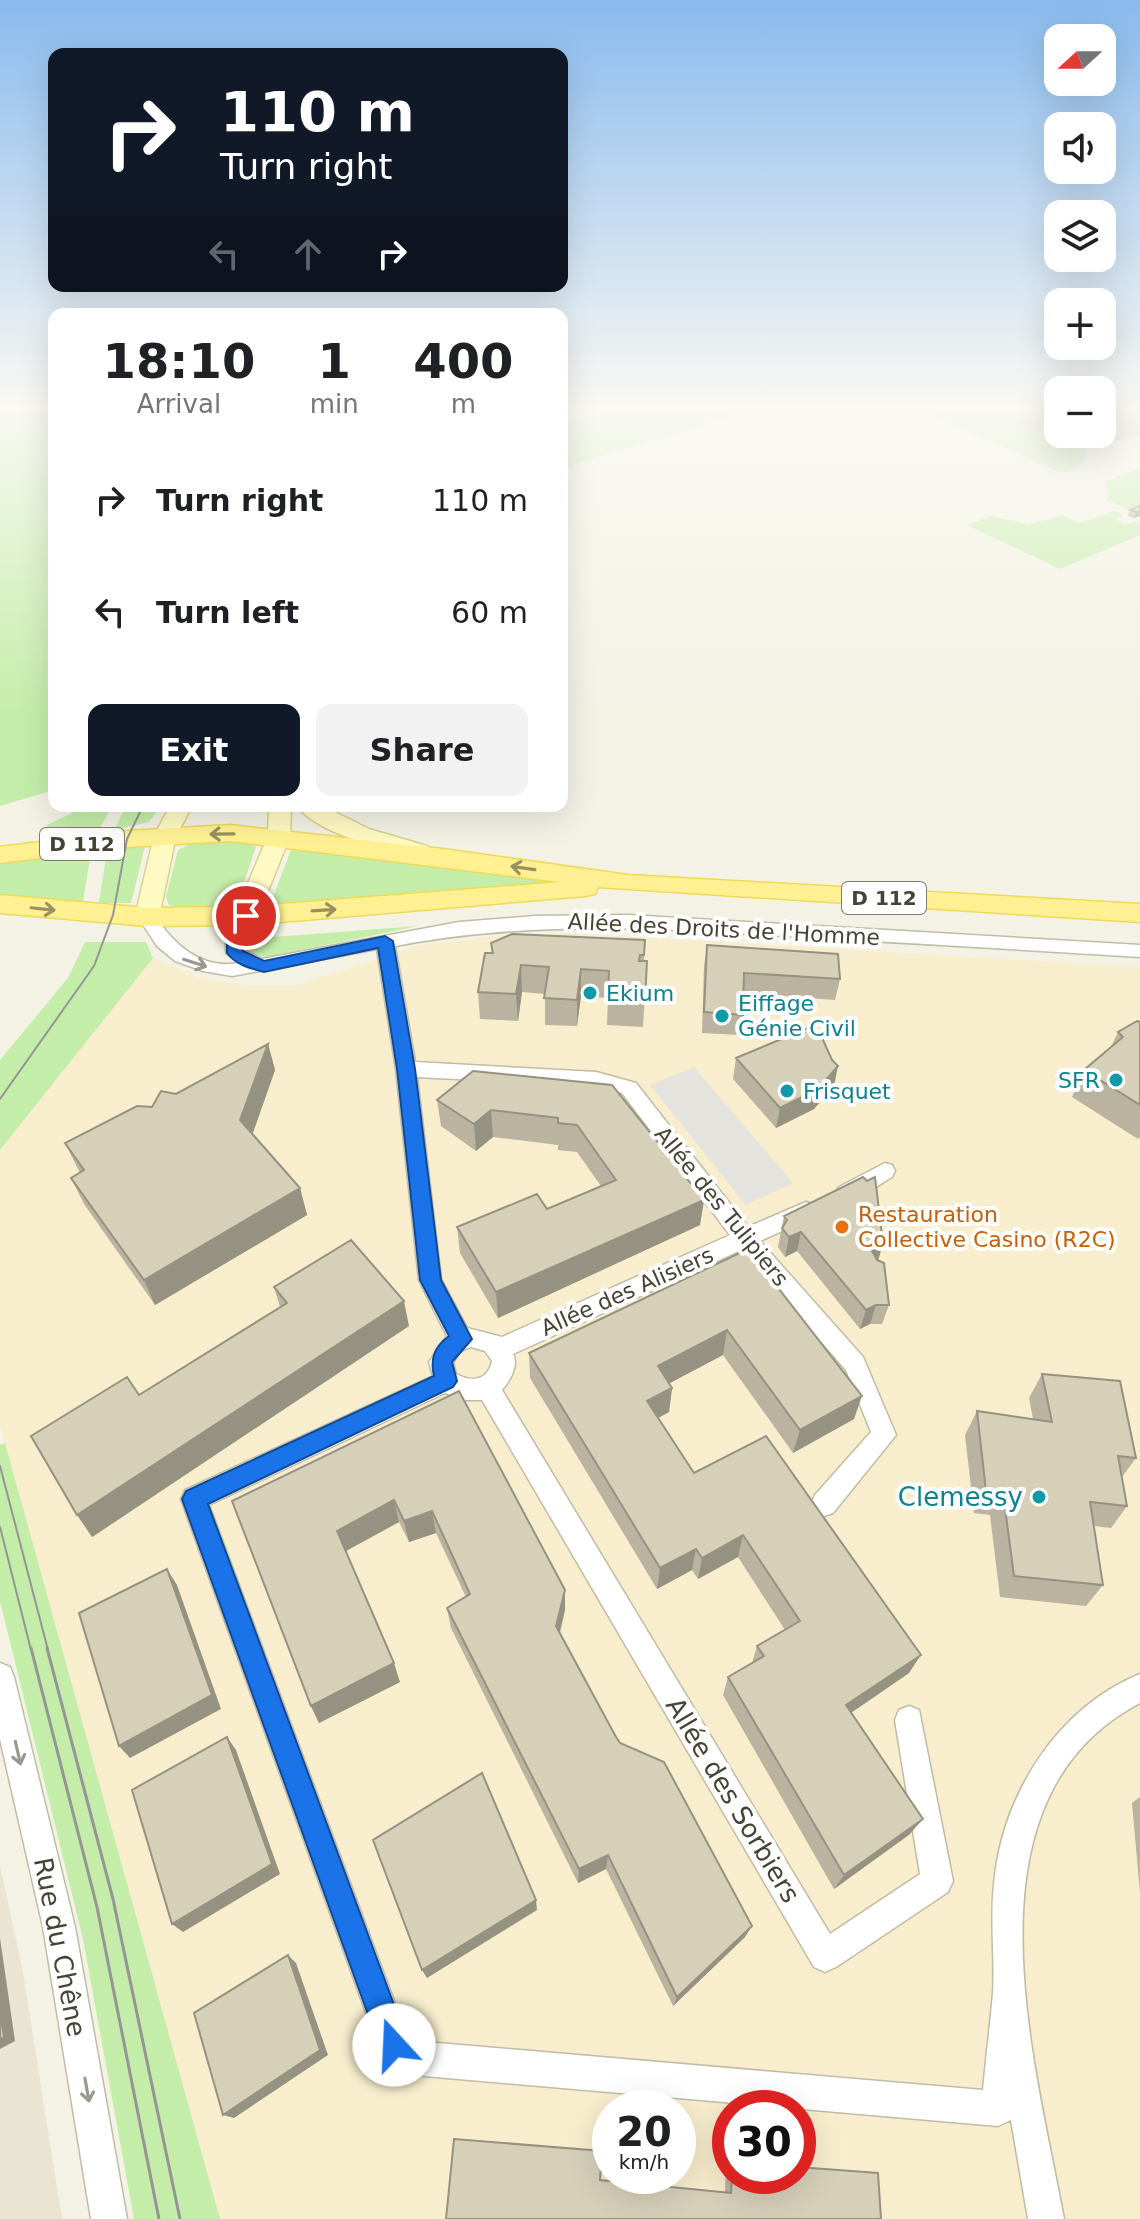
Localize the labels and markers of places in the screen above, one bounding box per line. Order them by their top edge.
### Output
pin [212,882,280,950]
place label: Ekium [606,981,674,1006]
marker: Ekium [581,984,599,1002]
place label: Eiffage Génie Civil [738,991,856,1041]
marker: Eiffage Génie Civil [713,1007,731,1025]
place label: SFR [1058,1068,1100,1093]
marker: SFR [1107,1071,1125,1089]
place label: Frisquet [803,1079,891,1104]
marker: Frisquet [778,1082,796,1100]
place label: Restauration Collective Casino (R2C) [858,1202,1116,1252]
marker: Restauration Collective Casino (R2C) [833,1218,851,1236]
place label: Clemessy [898,1482,1023,1512]
marker: Clemessy [1030,1488,1048,1506]

